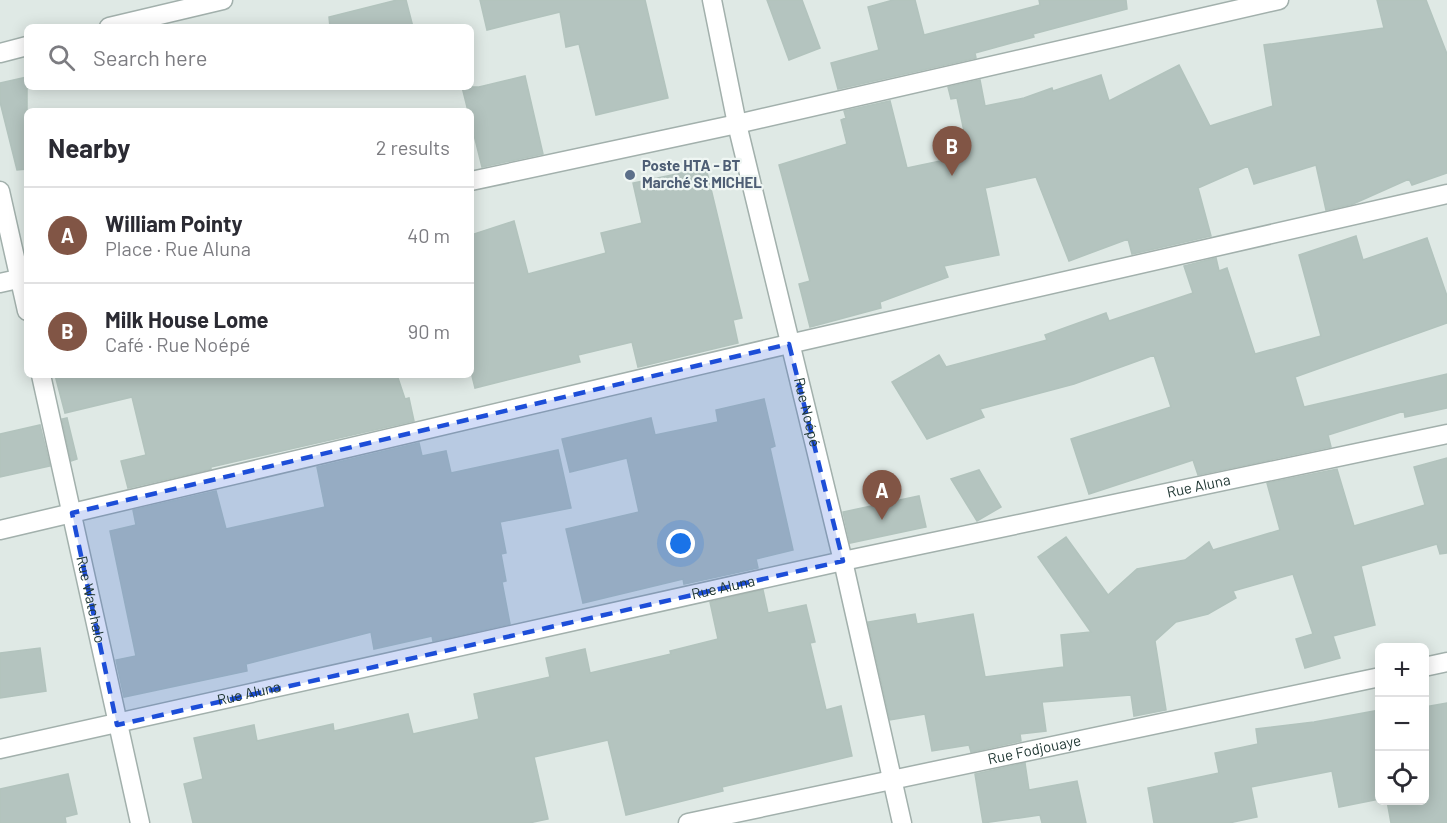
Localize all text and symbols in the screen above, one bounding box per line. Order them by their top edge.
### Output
search box [24,24,474,90]
icon: search [45,41,78,74]
text: Search here [93,44,207,70]
pin: B [932,126,972,176]
text: Nearby [48,132,130,163]
text: 2 results [376,135,450,159]
place label: Poste HTA - BT Marché St MICHEL [642,156,762,191]
marker: Poste HTA - BT Marché St MICHEL [623,168,637,182]
text: William Pointy [105,210,242,236]
text: A [61,223,74,247]
text: 40 m [407,223,450,247]
text: Place · Rue Aluna [105,236,251,260]
text: Milk House Lome [105,306,269,332]
text: B [61,319,74,343]
text: 90 m [408,319,450,343]
text: Café · Rue Noépé [105,332,250,356]
street label: Rue Noépé [791,375,825,448]
pin: A [862,470,902,520]
street label: Rue Aluna [1165,470,1232,501]
your location [666,529,695,558]
street label: Rue Watchalo [73,554,110,645]
street label: Rue Aluna [690,571,757,603]
map controls [1375,643,1429,805]
button: + [1375,643,1429,697]
street label: Rue Aluna [215,677,282,708]
button: − [1375,697,1429,751]
street label: Rue Fodjouaye [986,730,1082,768]
button: locate [1375,751,1429,805]

